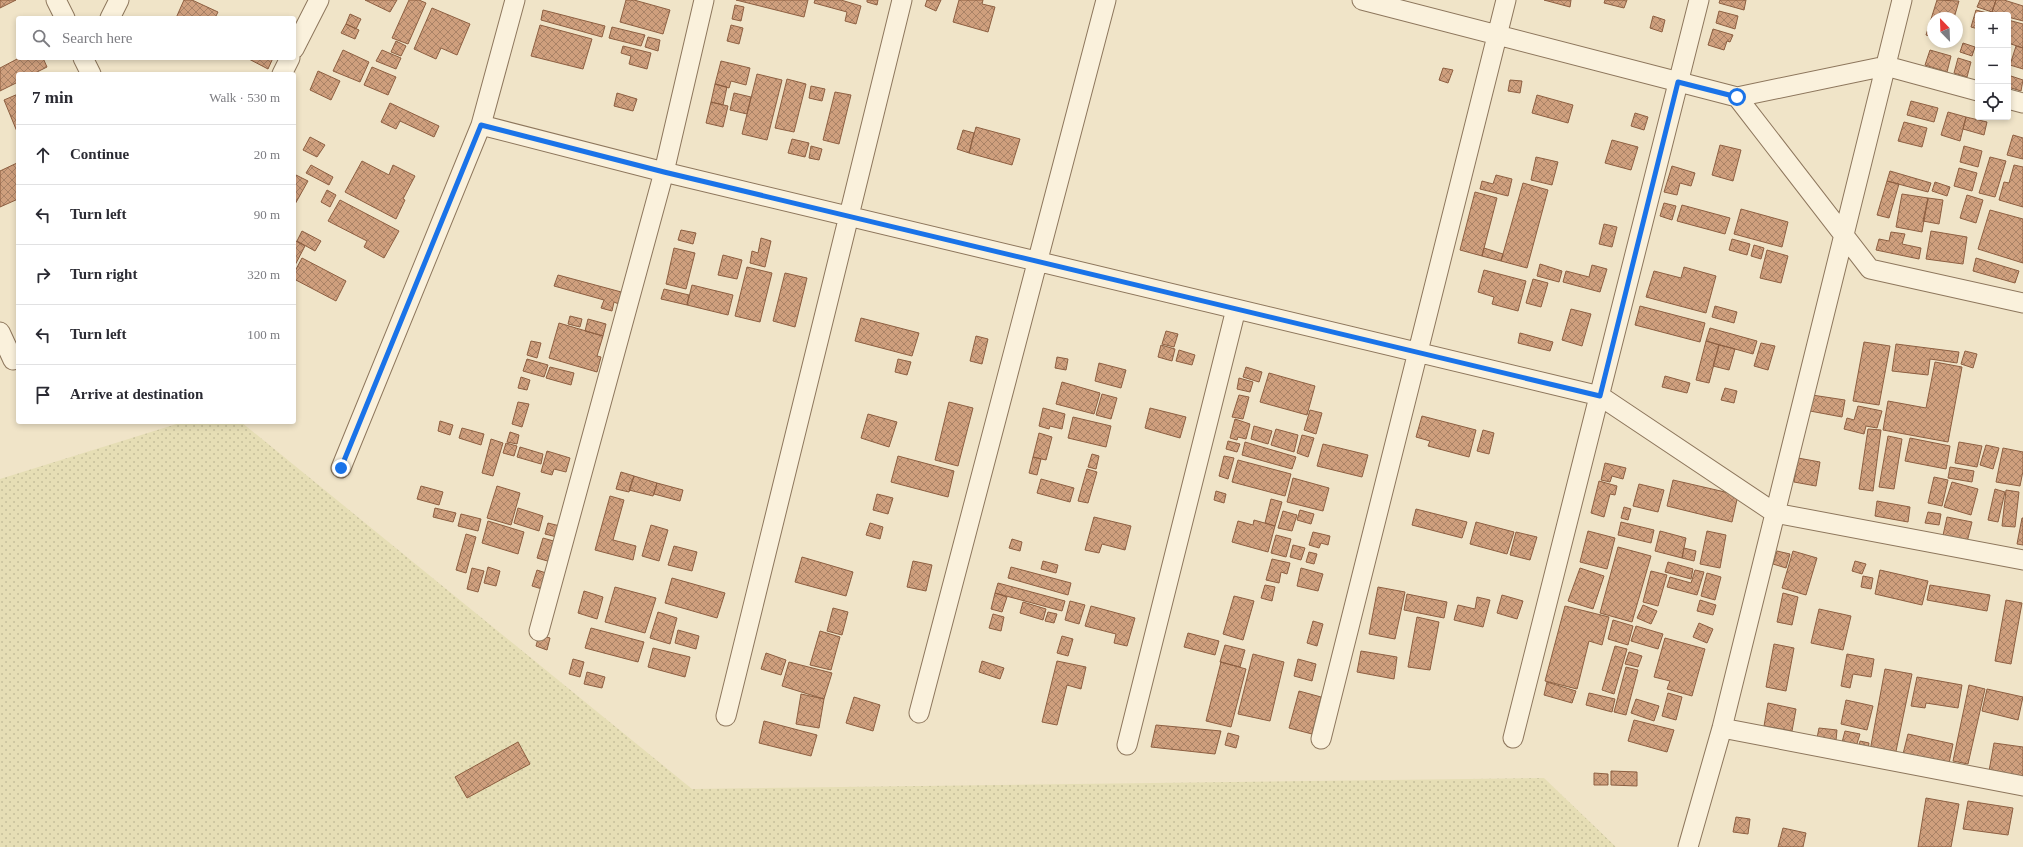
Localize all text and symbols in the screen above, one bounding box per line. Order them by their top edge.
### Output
north arrow [1927,12,1963,48]
map controls [1975,12,2011,120]
button: + [1975,12,2011,48]
search box [16,16,296,60]
icon: search [30,27,52,49]
text: Search here [62,30,132,46]
button: − [1975,48,2011,84]
button: locate [1975,84,2011,120]
text: 7 min [32,88,73,107]
route start [1728,88,1746,106]
text: Walk · 530 m [209,90,280,105]
icon: ahead [32,144,54,166]
text: Continue [70,146,129,162]
text: 20 m [254,147,280,162]
icon: left [32,204,54,226]
text: Turn left [70,206,127,222]
text: 90 m [254,207,280,222]
icon: right [32,264,54,286]
text: Turn right [70,266,137,282]
text: 320 m [247,267,280,282]
icon: left [32,324,54,346]
text: Turn left [70,326,127,342]
text: 100 m [247,327,280,342]
icon: arrive [32,384,54,406]
text: Arrive at destination [70,386,203,402]
route end [332,459,350,477]

